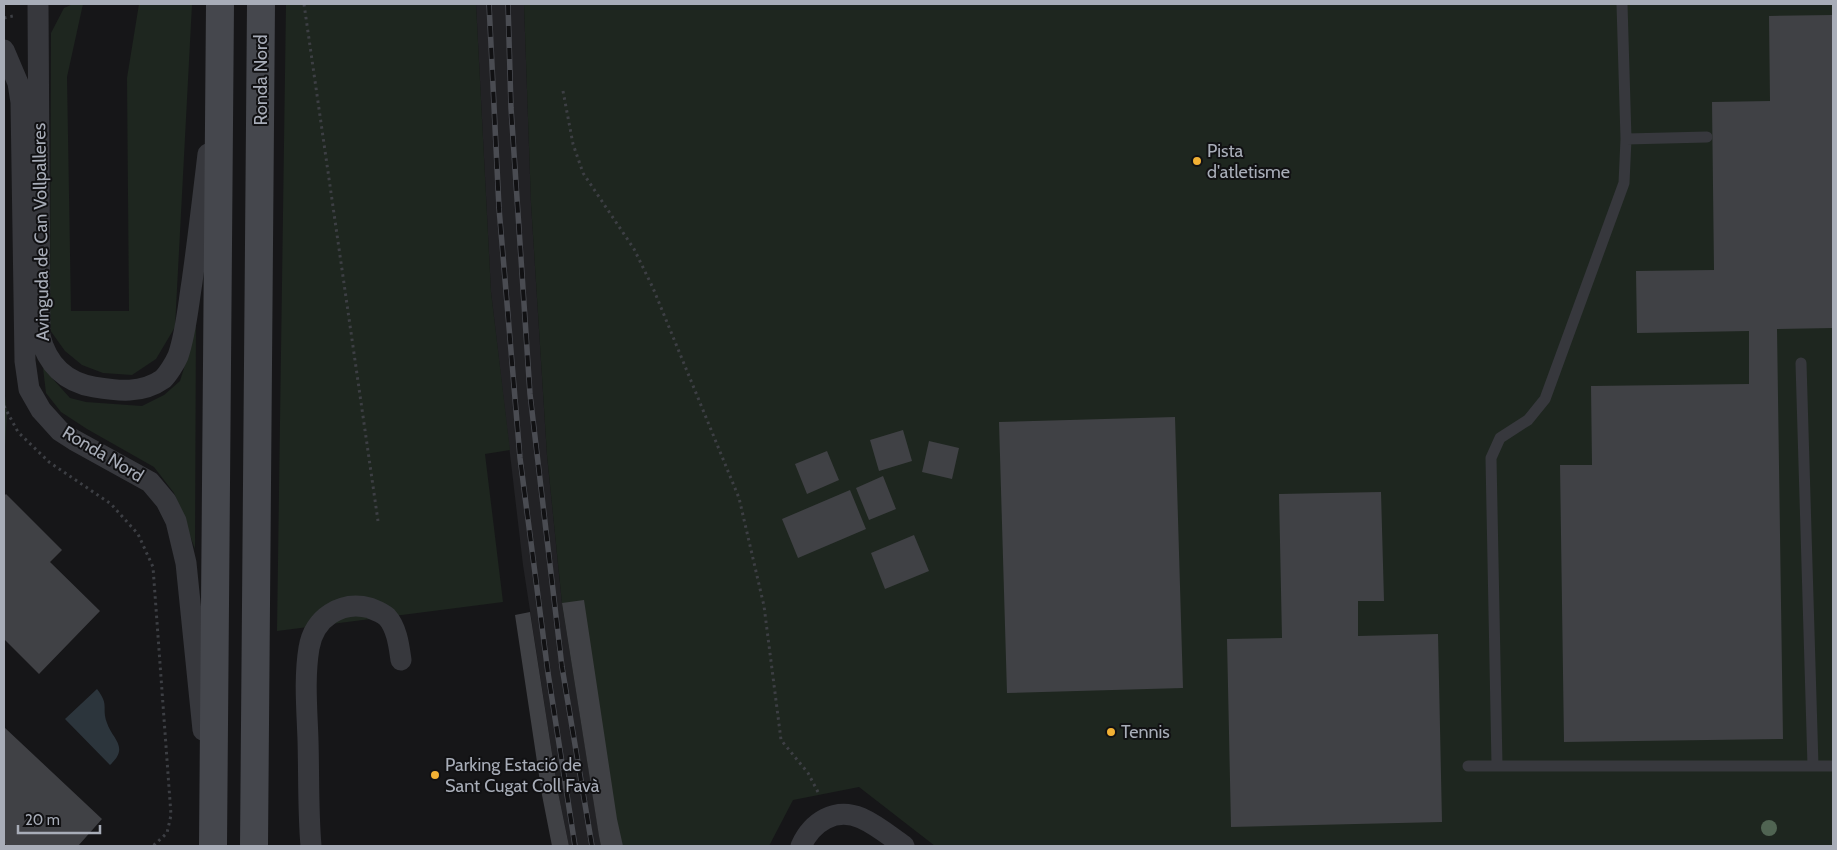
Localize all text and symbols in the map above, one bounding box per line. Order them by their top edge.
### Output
street label: Ronda Nord [250,35,272,125]
street label: Avinguda de Can Vollpalleres [28,123,54,341]
place label: Pista d'atletisme [1207,140,1290,183]
marker: Pista d'atletisme [1191,155,1203,167]
street label: Ronda Nord [58,421,148,487]
place label: Tennis [1121,721,1170,743]
marker: Tennis [1105,726,1117,738]
place label: Parking Estació de Sant Cugat Coll Favà [445,754,600,797]
marker: Parking Estació de Sant Cugat Coll Favà [429,769,441,781]
scale bar [18,802,100,834]
text: 20 m [25,811,60,829]

